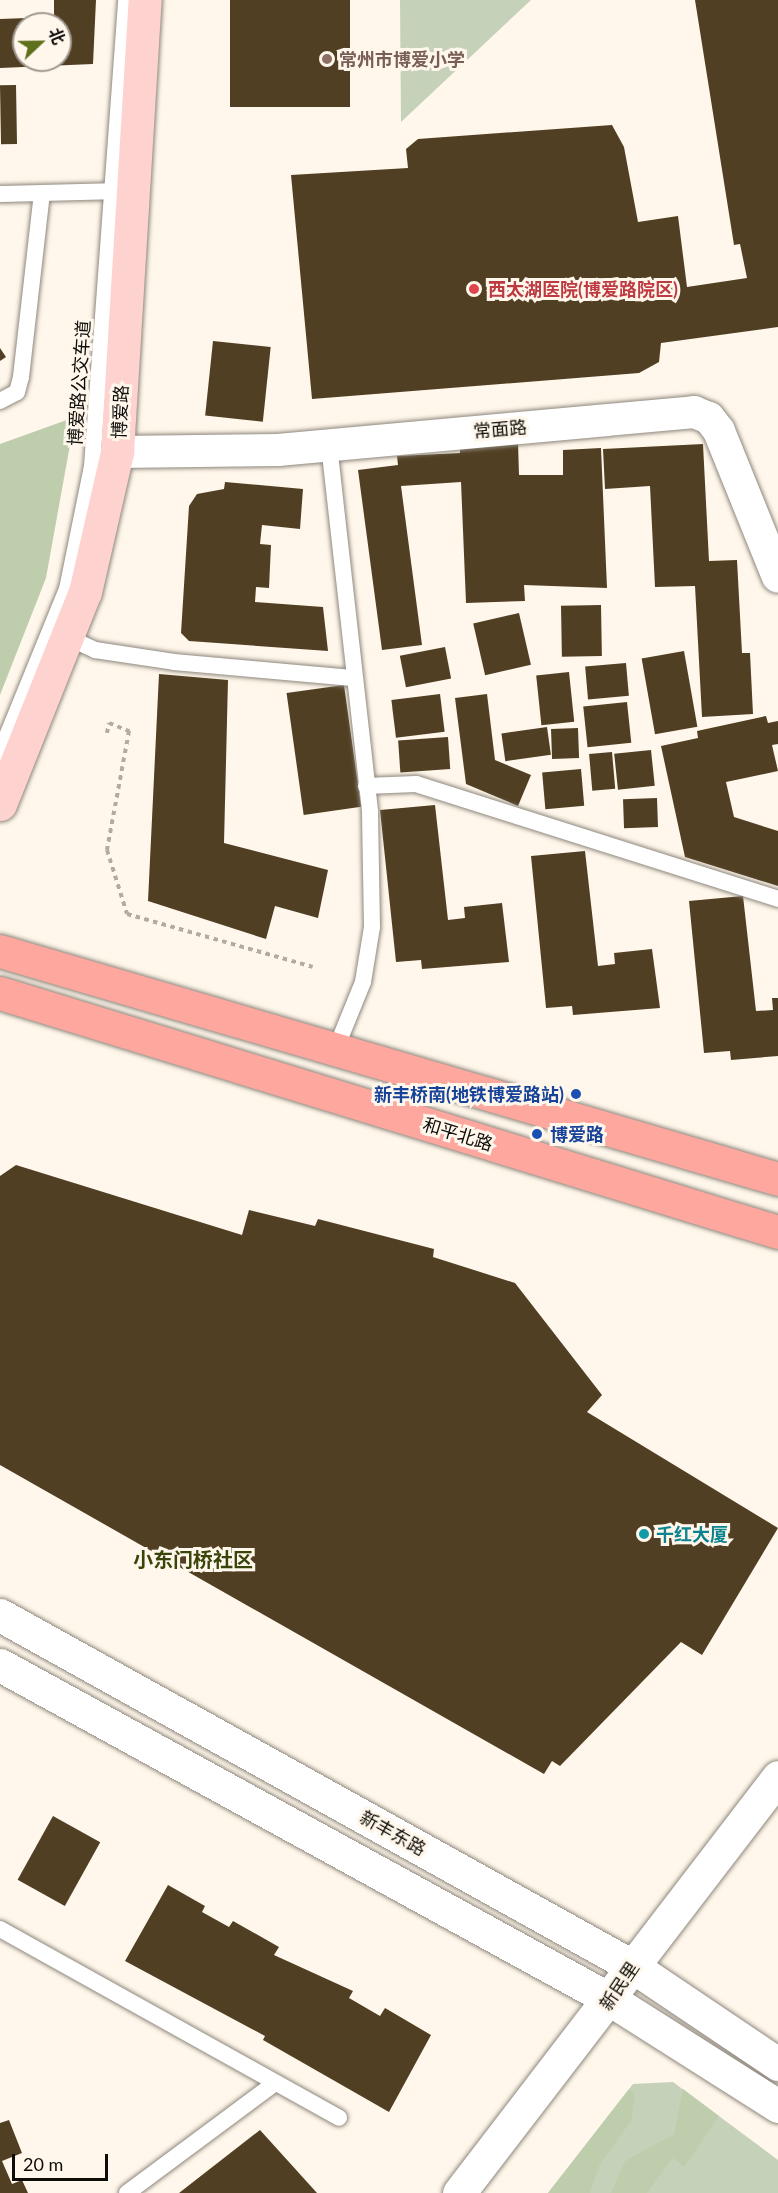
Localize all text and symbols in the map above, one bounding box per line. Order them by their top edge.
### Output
north arrow [12,12,72,72]
text: 北 [45,25,69,47]
place label: 常州市博爱小学 [339,48,465,70]
marker: 常州市博爱小学 [320,52,334,66]
place label: 西太湖医院(博爱路院区) [488,278,678,300]
marker: 西太湖医院(博爱路院区) [465,280,483,298]
street label: 博爱路公交车道 [64,319,94,447]
street label: 博爱路 [108,384,132,440]
street label: 常面路 [472,416,528,442]
place label: 新丰桥南(地铁博爱路站) [374,1083,564,1105]
marker: 新丰桥南(地铁博爱路站) [569,1087,583,1101]
street label: 和平北路 [420,1113,496,1155]
place label: 博爱路 [550,1123,604,1145]
marker: 博爱路 [528,1125,546,1143]
place label: 千红大厦 [656,1523,728,1545]
marker: 千红大厦 [637,1527,651,1541]
district label: 小东门桥社区 [133,1547,253,1571]
street label: 新丰东路 [356,1806,430,1860]
street label: 新民里 [595,1958,643,2014]
scale bar [15,2142,111,2180]
text: 20 m [23,2153,63,2175]

